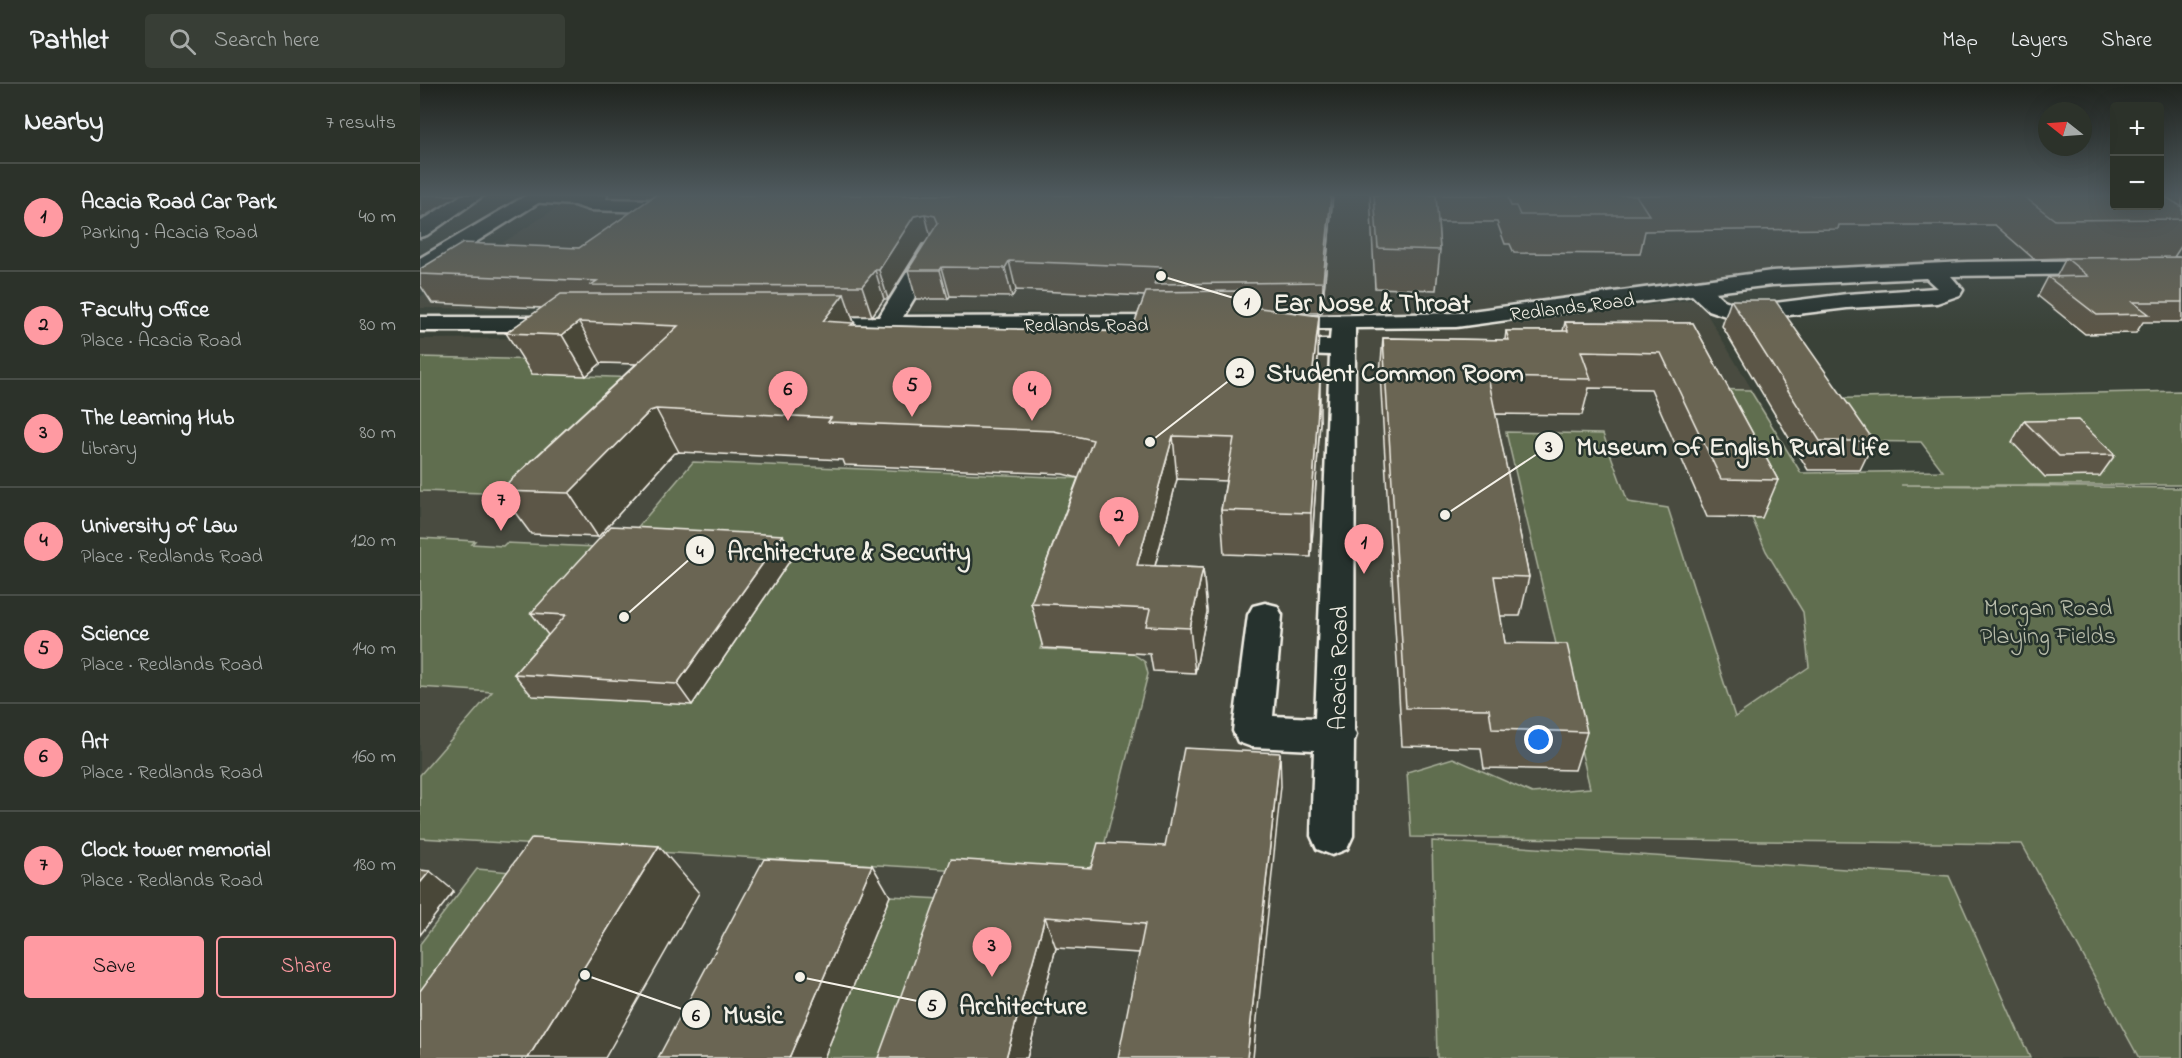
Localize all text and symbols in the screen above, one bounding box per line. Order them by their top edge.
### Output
search box [145,14,565,68]
text: Pathlet [30,21,109,62]
icon: search [166,25,199,58]
text: Search here [214,25,319,57]
text: Map [1942,26,1978,56]
text: Layers [2011,26,2068,56]
text: Share [2101,26,2152,56]
north arrow [2038,102,2092,156]
map controls [2110,102,2164,210]
button: + [2110,102,2164,156]
text: Nearby [24,104,103,142]
text: 7 results [326,109,396,138]
button: − [2110,156,2164,210]
text: Acacia Road Car Park [81,187,277,219]
text: 1 [40,203,47,232]
text: 40 m [359,203,396,232]
text: Parking · Acacia Road [81,219,258,248]
callout: Ear Nose & Throat [1232,280,1482,324]
text: Ear Nose & Throat [1274,286,1471,324]
street label: Redlands Road [1508,286,1636,331]
text: 1 [1244,291,1250,317]
text: Faculty Office [81,295,209,327]
text: 2 [39,311,48,340]
text: 80 m [359,311,396,340]
street label: Redlands Road [1023,312,1149,341]
text: Place · Acacia Road [81,327,241,356]
callout: Student Common Room [1225,350,1536,394]
text: Student Common Room [1266,356,1524,394]
text: 2 [1235,361,1245,387]
pin: 5 [892,368,932,417]
pin: 6 [768,372,808,421]
pin: 4 [1012,372,1052,421]
text: The Learning Hub [81,403,234,435]
text: 3 [39,419,48,448]
text: 80 m [359,419,396,448]
callout: Museum Of English Rural Life [1534,424,1901,468]
text: Museum Of English Rural Life [1576,430,1891,469]
text: Library [81,435,137,464]
text: 3 [1544,435,1553,461]
pin: 7 [482,482,520,531]
pin: 2 [1100,498,1138,547]
text: University of Law [81,511,237,543]
pin: 1 [1344,524,1384,574]
text: 4 [39,527,48,556]
text: 120 m [351,527,396,556]
callout: Architecture & Security [685,528,983,572]
text: Architecture & Security [727,535,971,573]
text: 4 [696,540,704,566]
text: Place · Redlands Road [81,543,263,572]
park label: Morgan Road Playing Fields [1980,592,2116,656]
street label: Acacia Road [1322,605,1359,731]
text: Science [81,619,149,651]
text: 5 [38,635,49,664]
text: 140 m [352,635,396,664]
text: Place · Redlands Road [81,651,263,680]
your location [1524,725,1553,754]
text: Art [81,727,109,759]
text: 6 [39,743,48,772]
text: 160 m [352,743,396,772]
text: Place · Redlands Road [81,759,263,788]
text: Clock tower memorial [81,835,270,867]
text: 7 [39,851,48,880]
text: 180 m [353,851,396,880]
text: Place · Redlands Road [81,867,263,896]
pin: 3 [972,928,1012,977]
button: Save [24,936,204,998]
button: Share [216,936,396,998]
callout: Architecture [917,982,1098,1026]
text: Architecture [959,989,1088,1027]
callout: Music [681,992,795,1036]
text: 5 [927,994,938,1020]
text: Music [723,998,784,1036]
text: 6 [692,1004,700,1030]

